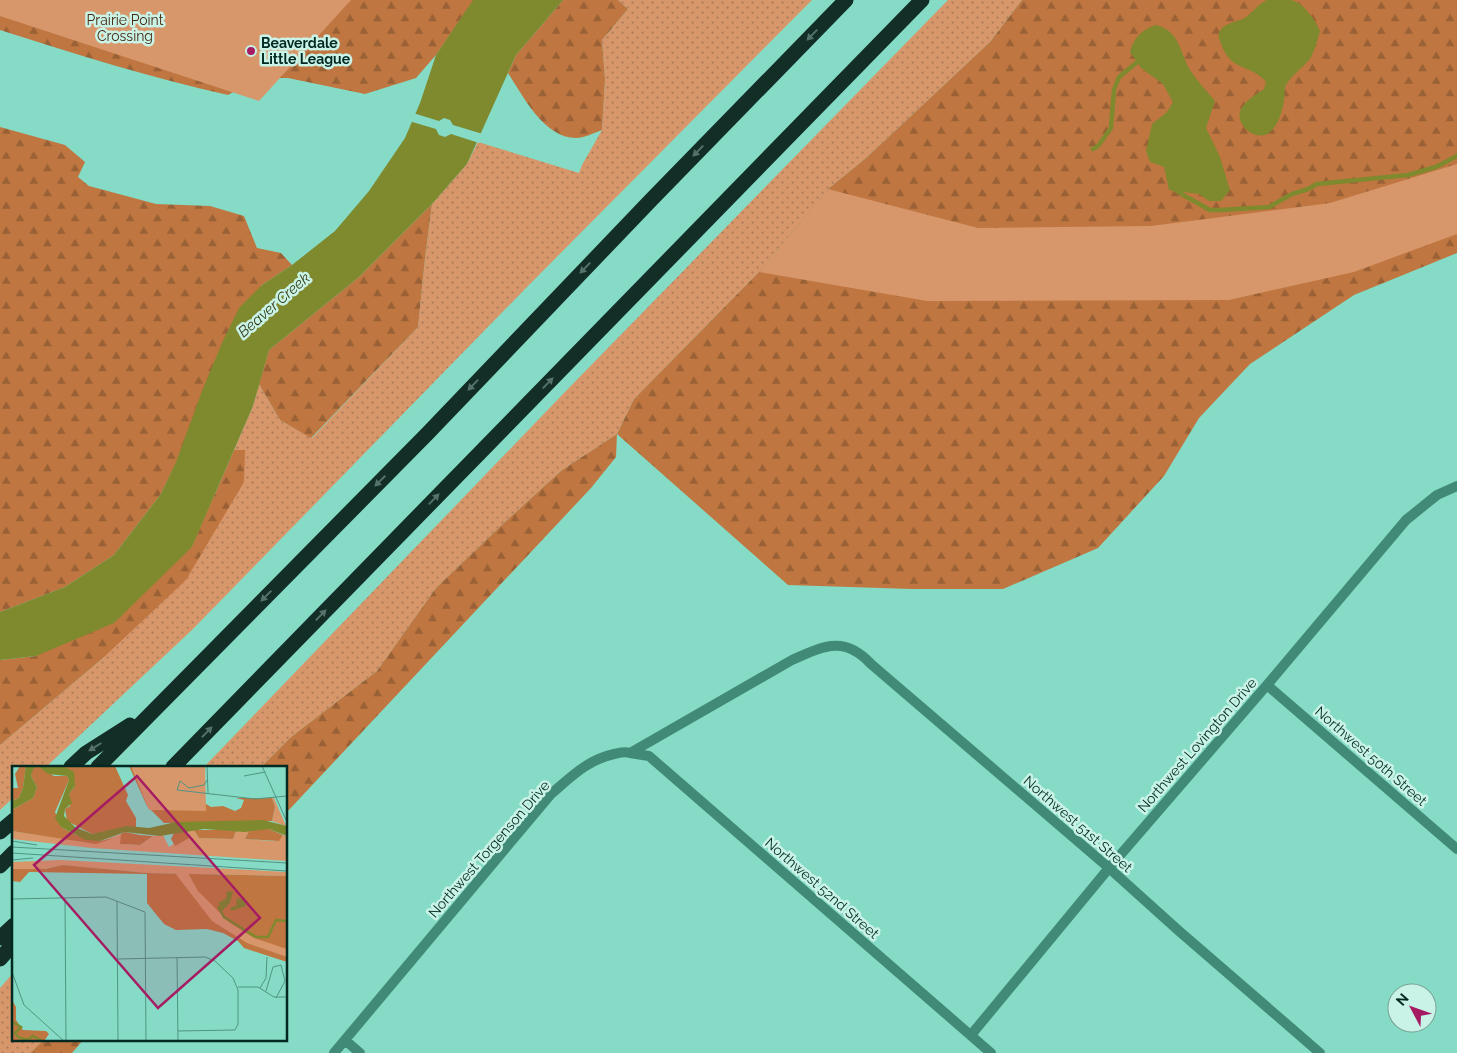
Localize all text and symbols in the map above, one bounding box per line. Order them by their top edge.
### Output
park label: Prairie Point Crossing [87,12,164,44]
one-way arrow [806,29,818,41]
place label: Beaverdale Little League [261,35,351,67]
marker: Beaverdale Little League [245,45,257,57]
one-way arrow [692,145,704,157]
one-way arrow [580,261,592,273]
water label: Beaver Creek [234,269,314,341]
one-way arrow [542,377,554,389]
one-way arrow [467,379,479,391]
one-way arrow [375,475,387,487]
one-way arrow [428,493,440,505]
one-way arrow [260,590,272,602]
one-way arrow [315,610,327,622]
street label: Northwest Lovington Drive [1134,675,1260,815]
street label: Northwest 50th Street [1312,703,1430,809]
one-way arrow [201,726,213,738]
one-way arrow [88,743,101,752]
inset map [12,766,288,1040]
street label: Northwest 51st Street [1021,773,1136,876]
street label: Northwest Torgenson Drive [425,777,553,921]
street label: Northwest 52nd Street [762,834,882,942]
north arrow [1387,983,1437,1033]
text: N [1393,990,1412,1009]

